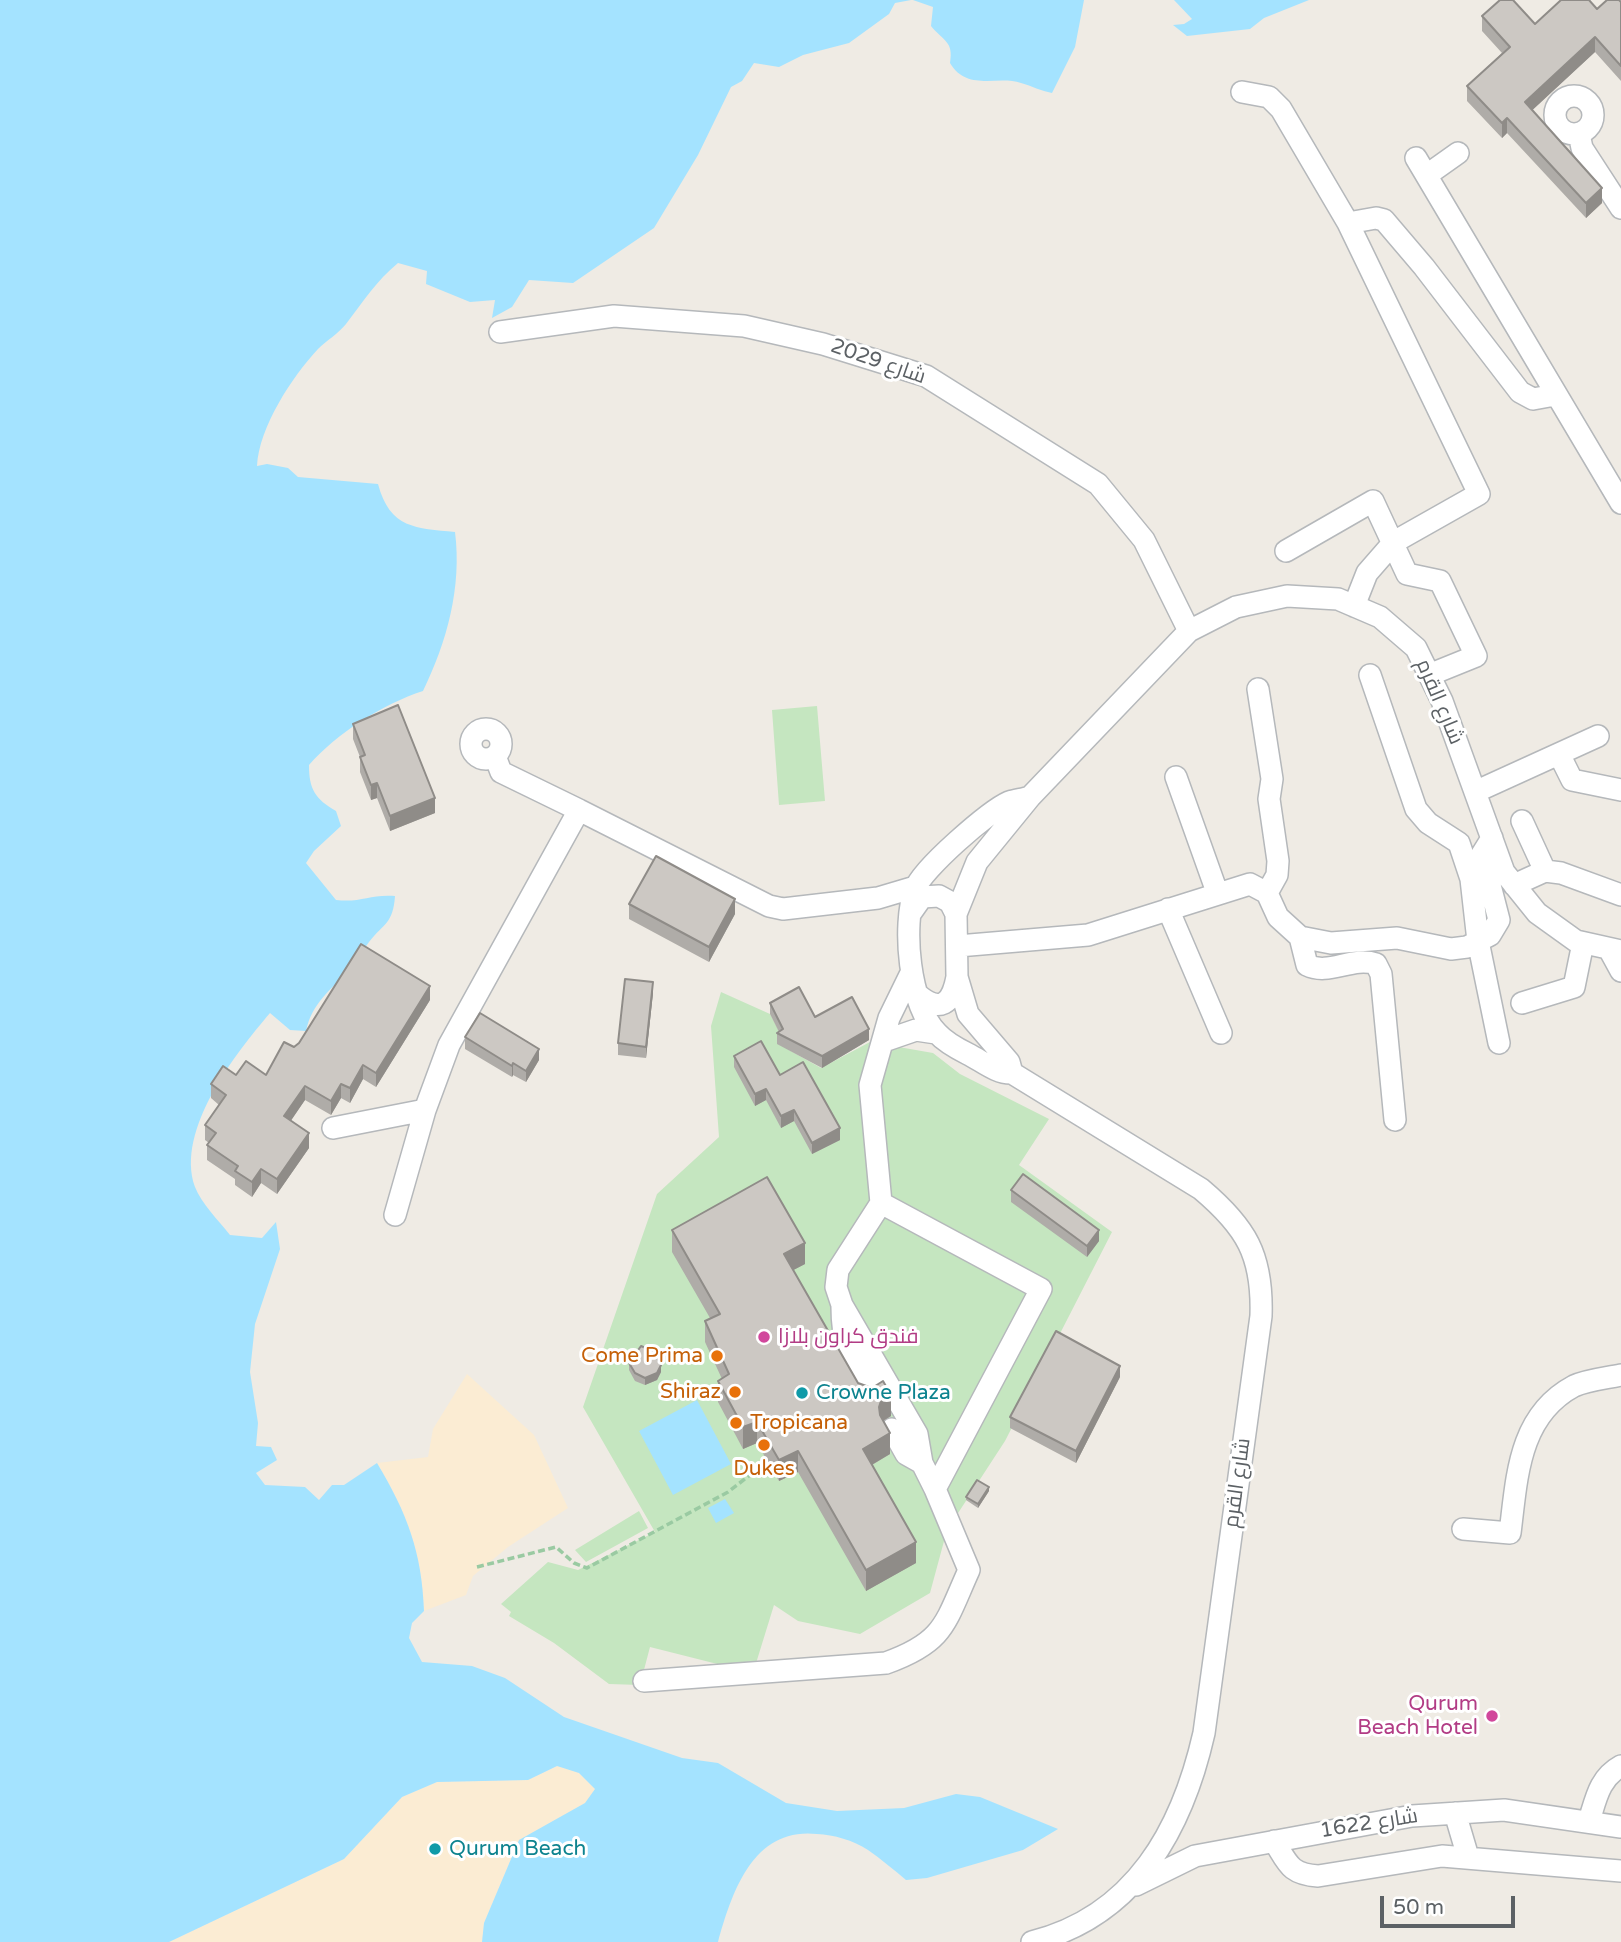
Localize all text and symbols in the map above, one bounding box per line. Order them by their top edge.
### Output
street label: 2029 شارع [827,334,929,390]
street label: شارع القرم [1410,655,1468,749]
place label: فندق كراون بلازا [778,1324,919,1350]
marker: فندق كراون بلازا [756,1329,772,1345]
place label: Come Prima [581,1343,703,1369]
marker: Come Prima [709,1348,725,1364]
place label: Shiraz [660,1379,721,1405]
place label: Crowne Plaza [816,1380,951,1406]
marker: Shiraz [727,1384,743,1400]
marker: Crowne Plaza [794,1385,810,1401]
place label: Tropicana [750,1410,848,1436]
marker: Tropicana [728,1415,744,1431]
street label: شارع القرم [1219,1436,1257,1530]
marker: Dukes [756,1437,772,1453]
place label: Dukes [733,1456,795,1482]
place label: Qurum Beach Hotel [1357,1691,1478,1741]
marker: Qurum Beach Hotel [1484,1708,1500,1724]
street label: 1622 شارع [1318,1804,1420,1844]
place label: Qurum Beach [449,1836,586,1862]
marker: Qurum Beach [427,1841,443,1857]
scale bar [1383,1882,1518,1926]
text: 50 m [1393,1895,1444,1920]

